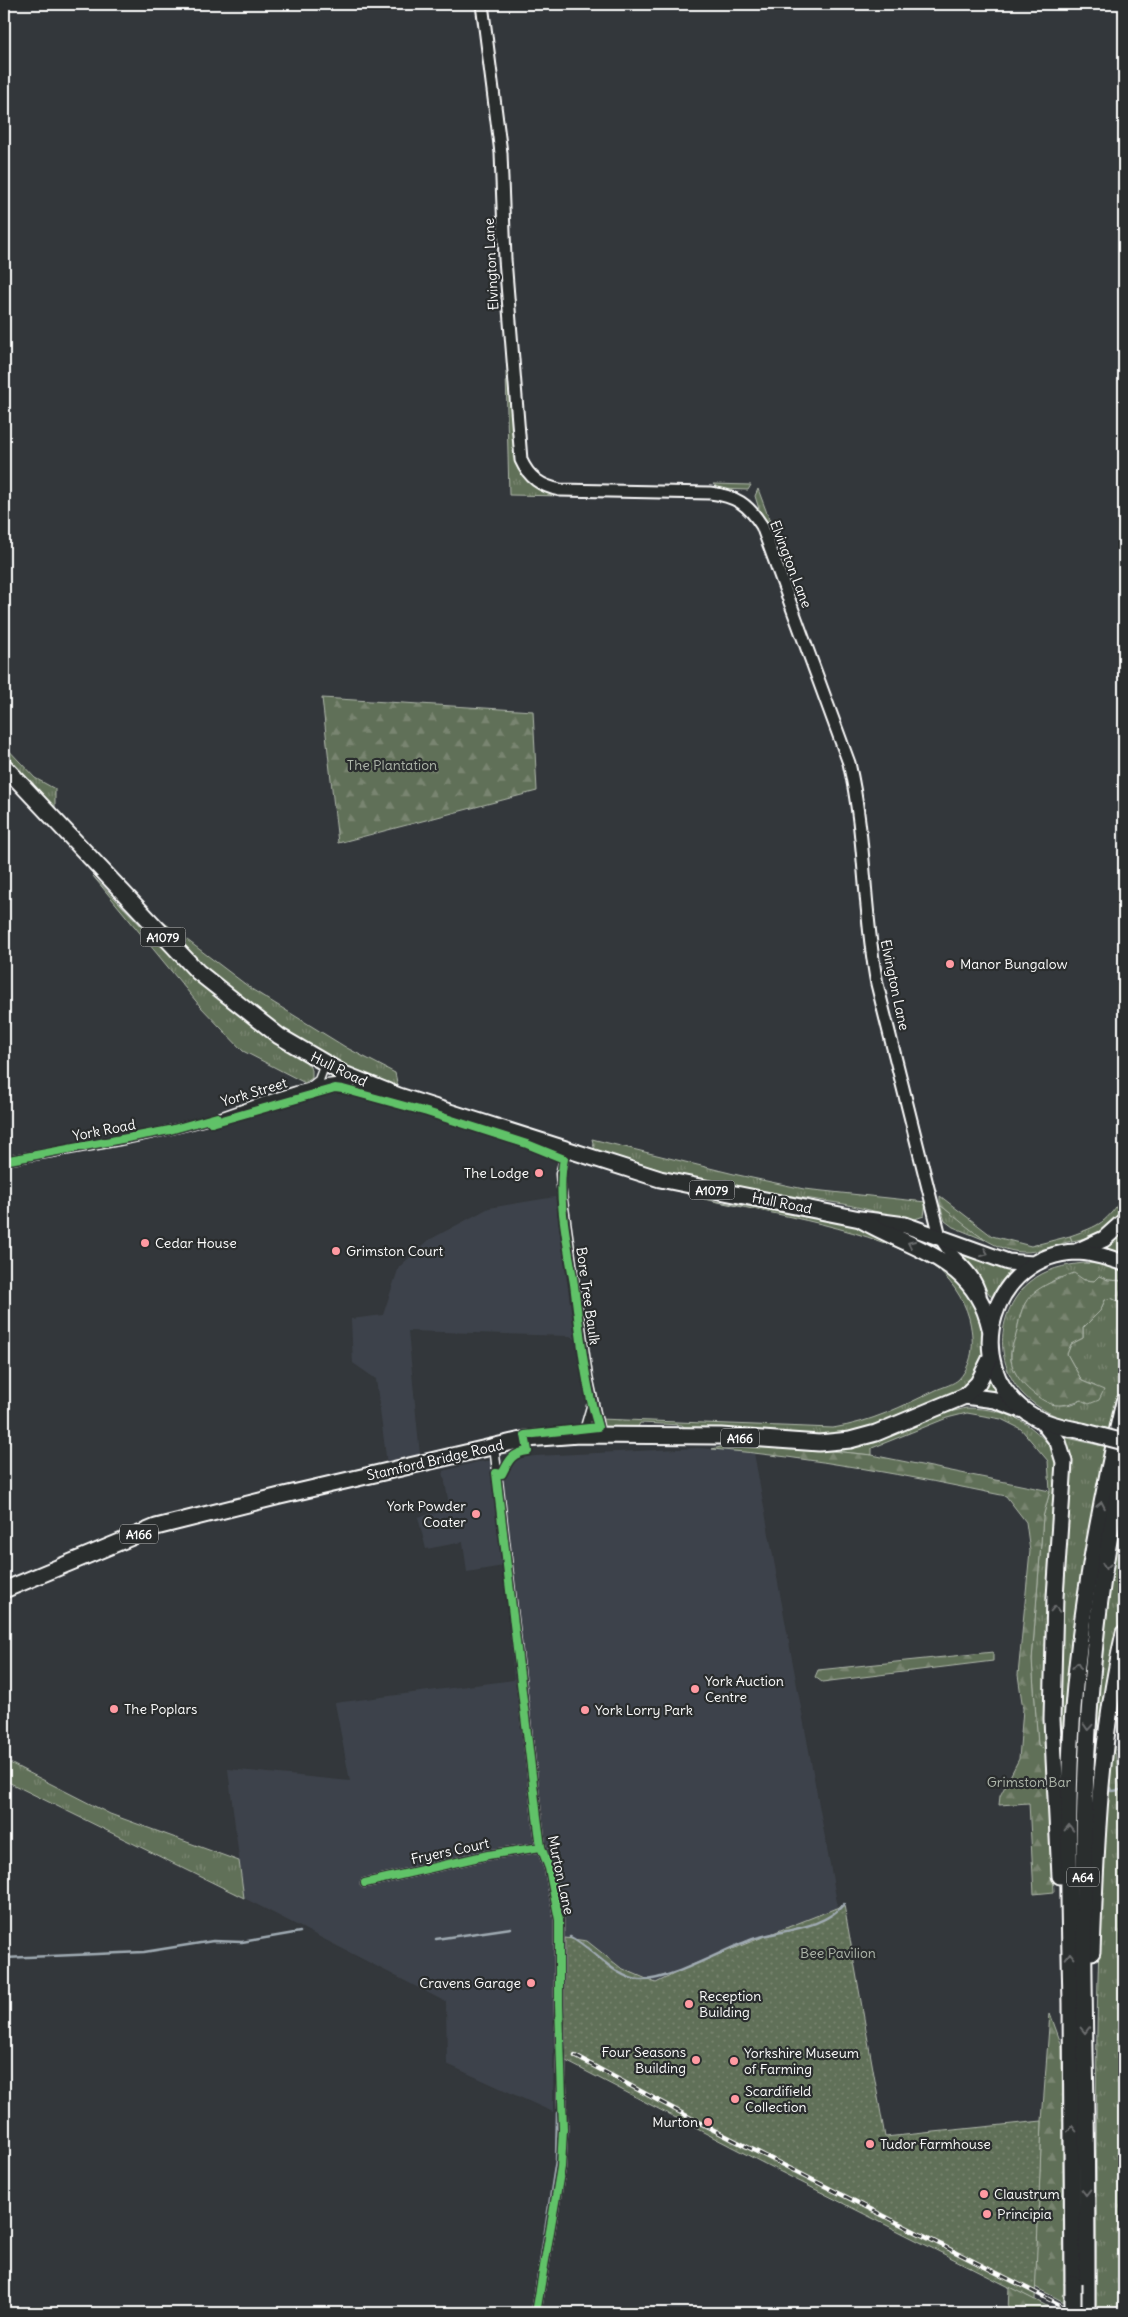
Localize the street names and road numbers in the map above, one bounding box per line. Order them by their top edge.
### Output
street label: Elvington Lane [480,217,502,311]
street label: Elvington Lane [766,518,816,610]
road number: A1079 [140,928,186,946]
street label: Elvington Lane [877,938,913,1032]
street label: Hull Road [308,1048,370,1090]
street label: York Street [219,1073,290,1111]
street label: York Road [71,1115,137,1145]
road number: A1079 [690,1180,734,1200]
street label: Hull Road [751,1188,813,1218]
street label: Bore Tree Baulk [572,1246,604,1346]
road number: A166 [721,1429,759,1448]
street label: Stamford Bridge Road [365,1436,505,1484]
road number: A166 [120,1525,158,1544]
street label: Fryers Court [409,1834,491,1868]
street label: Murton Lane [544,1834,578,1916]
road number: A64 [1067,1868,1099,1886]

